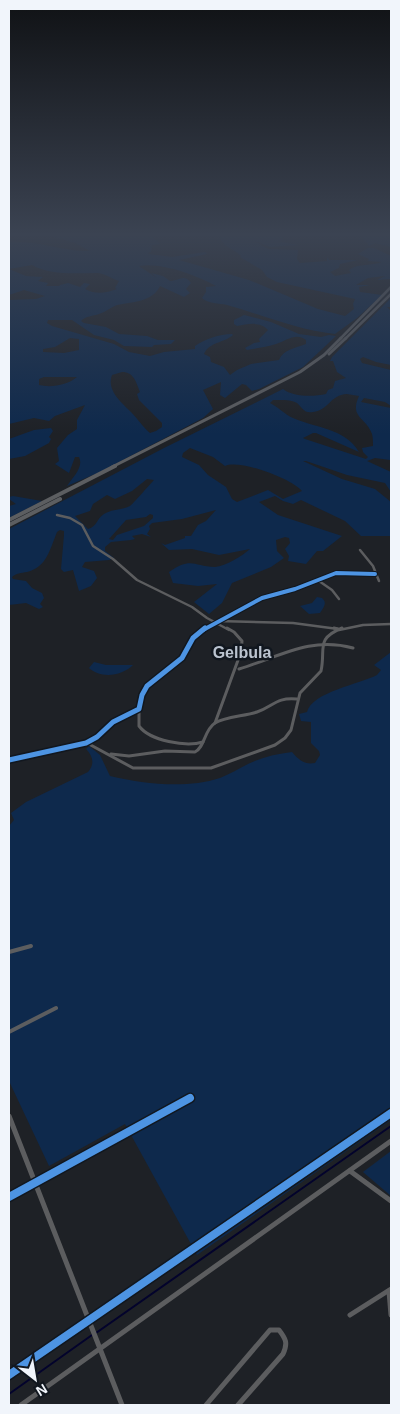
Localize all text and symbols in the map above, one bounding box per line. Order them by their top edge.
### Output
district label: Gelbula [213,644,271,661]
north arrow [10,1354,60,1404]
text: N [33,1381,50,1400]

